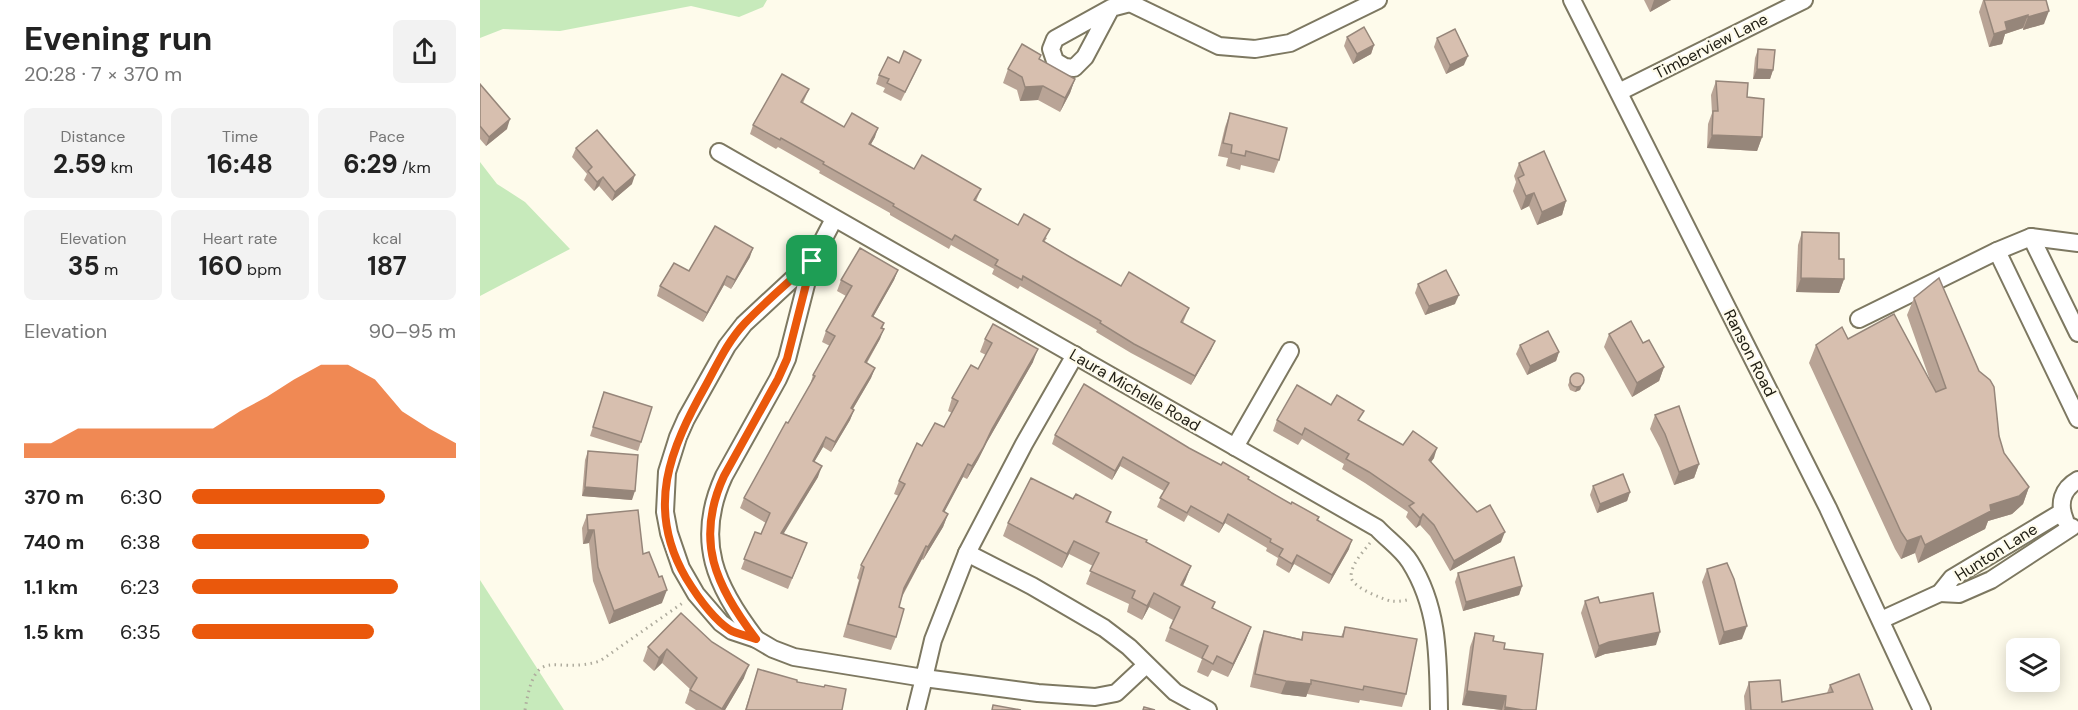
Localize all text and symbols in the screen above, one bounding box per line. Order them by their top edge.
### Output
street label: Timberview Lane [1651,8,1771,84]
text: Evening run [24,17,212,60]
button: share [393,20,456,83]
text: 20:28 · 7 × 370 m [24,61,182,87]
text: Distance [61,126,125,147]
text: Time [222,126,258,147]
text: Pace [369,126,405,147]
text: 2.59 [53,147,107,181]
text: 16:48 [207,147,273,181]
text: 6:29 [343,147,398,181]
text: km [107,157,133,178]
text: /km [398,157,431,178]
text: Elevation [60,228,126,249]
text: Heart rate [203,228,277,249]
text: kcal [373,228,401,249]
pin [786,235,837,286]
icon: arrive [795,244,828,277]
text: 35 [68,249,100,283]
text: 160 [199,249,243,283]
text: 187 [367,249,407,283]
text: m [100,259,118,280]
text: bpm [243,259,281,280]
street label: Ranson Road [1719,306,1781,400]
text: Elevation [24,318,107,344]
text: 90–95 m [368,318,456,344]
street label: Laura Michelle Road [1066,344,1204,436]
text: 370 m [24,484,84,510]
text: 6:30 [120,484,162,510]
street label: Hunton Lane [1951,518,2041,586]
text: 740 m [24,529,84,555]
text: 6:38 [120,529,161,555]
text: 1.1 km [24,574,78,600]
text: 6:23 [120,574,160,600]
text: 1.5 km [24,619,84,645]
text: 6:35 [120,619,161,645]
map controls [2006,638,2060,692]
button: layers [2006,638,2060,692]

